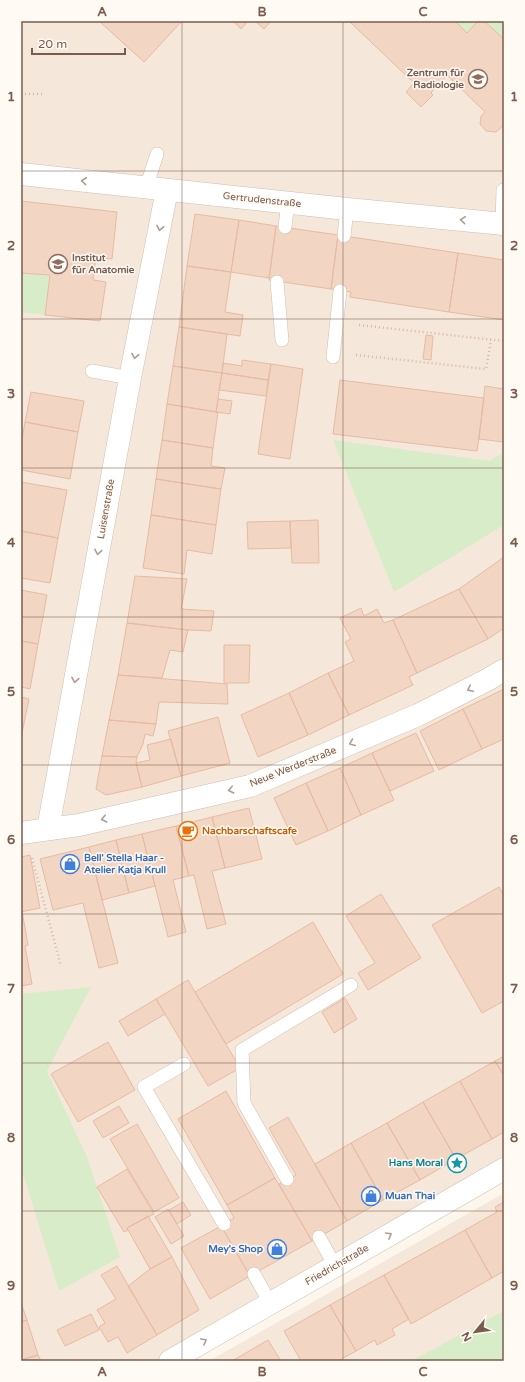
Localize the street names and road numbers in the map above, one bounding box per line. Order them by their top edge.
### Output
street label: Gertrudenstraße [222,190,302,210]
street label: Luisenstraße [95,478,117,540]
street label: Neue Werderstraße [248,744,338,790]
street label: Friedrichstraße [303,1242,371,1288]

